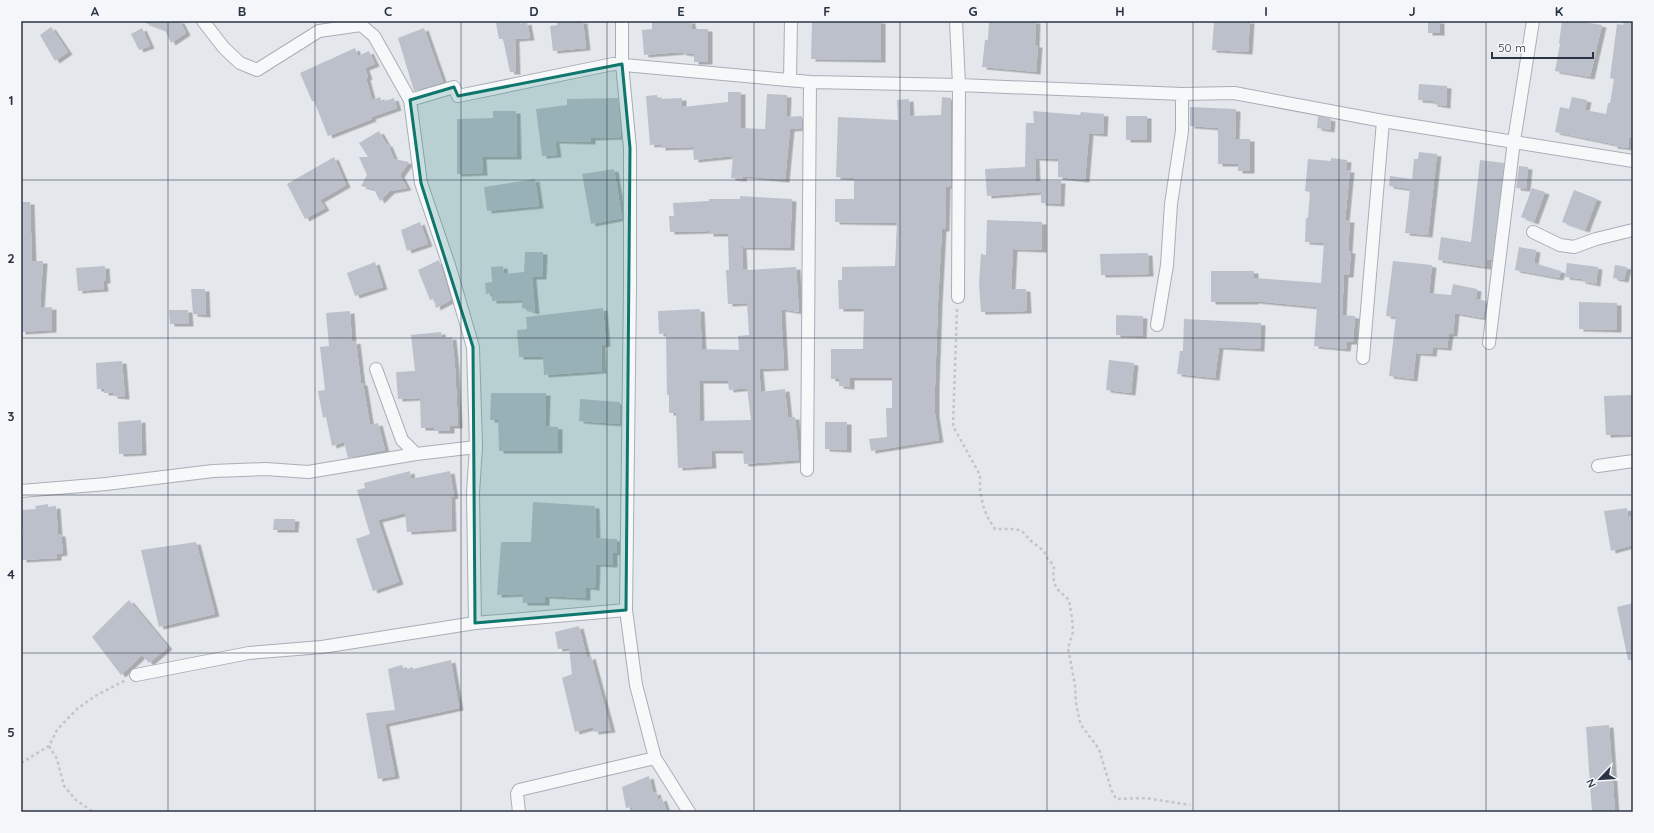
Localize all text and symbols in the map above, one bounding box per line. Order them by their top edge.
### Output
text: A [91,3,100,19]
text: B [238,3,246,19]
text: C [384,3,392,19]
text: D [529,3,539,19]
text: E [677,3,685,19]
text: F [823,3,831,19]
text: G [968,3,978,19]
text: H [1115,3,1125,19]
text: I [1264,3,1268,19]
text: J [1408,3,1416,19]
text: K [1555,3,1564,19]
scale bar [1492,34,1593,60]
text: 50 m [1498,40,1526,55]
text: 1 [8,92,14,108]
text: 2 [7,250,15,266]
text: 3 [8,408,15,424]
text: 4 [7,566,15,582]
text: 5 [7,724,15,740]
north arrow [1580,759,1620,799]
text: N [1583,777,1599,790]

